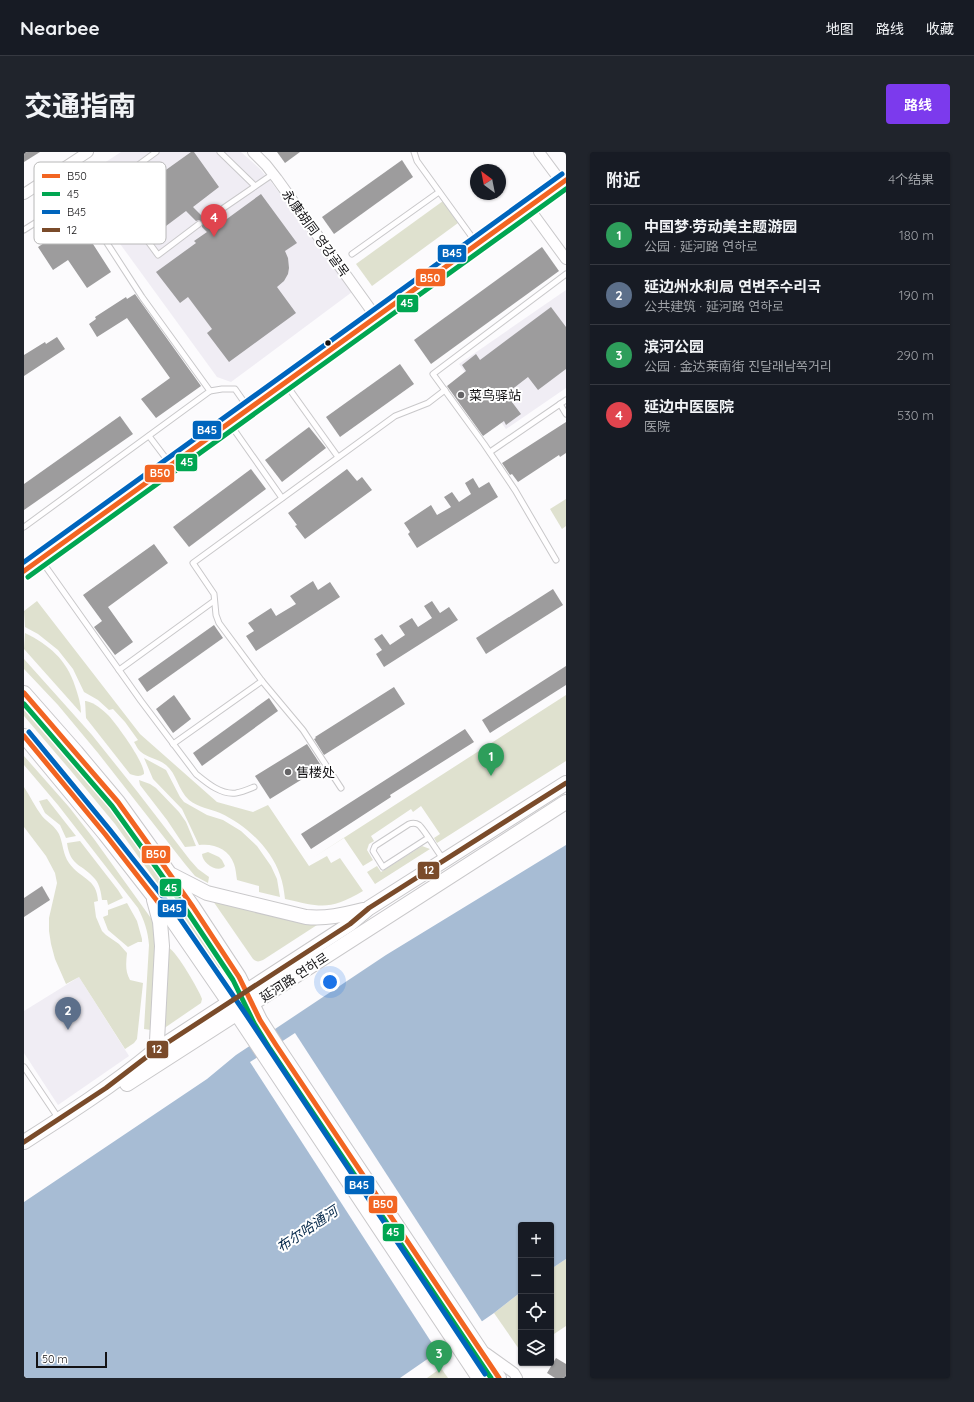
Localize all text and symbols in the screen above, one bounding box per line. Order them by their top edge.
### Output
text: Nearbee [20,16,100,40]
text: 地图 [826,20,854,38]
text: 路线 [876,20,904,38]
text: 收藏 [926,20,954,38]
button: 路线 [886,84,950,124]
text: 交通指南 [24,88,136,123]
legend [34,162,166,244]
north arrow [470,164,506,200]
text: B50 [67,169,87,183]
text: 附近 [606,169,640,190]
text: 4个结果 [888,171,934,187]
street label: 永康胡同 영강골목 [279,186,353,280]
text: 45 [67,187,79,201]
pin: 4 [201,204,227,237]
text: B45 [67,205,86,219]
text: 中国梦·劳动美主题游园 [644,217,797,236]
text: 12 [67,223,77,237]
text: 1 [616,227,622,243]
text: 180 m [899,227,934,243]
text: 公园 · 延河路 연하로 [644,238,758,254]
line badge: B45 [437,244,467,263]
text: B45 [442,246,462,260]
line badge: B50 [415,268,446,287]
text: B50 [420,271,440,285]
text: 延边州水利局 연변주수리국 [644,277,821,296]
text: 2 [615,287,623,303]
text: 190 m [899,287,934,303]
line badge: 45 [396,294,419,313]
text: 45 [401,296,413,310]
text: 公共建筑 · 延河路 연하로 [644,298,784,314]
text: 滨河公园 [644,337,704,356]
unlabelled marker [323,338,333,348]
text: 3 [616,347,622,363]
text: 290 m [896,347,934,363]
text: 公园 · 金达莱南街 진달래남쪽거리 [644,358,832,374]
place label: 菜鸟驿站 [469,387,521,403]
marker: 菜鸟驿站 [456,390,466,400]
text: 延边中医医院 [644,397,734,416]
text: 4 [615,407,623,423]
text: 530 m [897,407,934,423]
text: 医院 [644,418,670,434]
line badge: B45 [192,420,222,440]
text: B45 [197,423,217,437]
line badge: 45 [175,453,198,472]
text: 45 [181,455,193,469]
line badge: B50 [144,464,175,483]
text: B50 [150,466,170,480]
pin: 1 [478,743,504,776]
place label: 售楼处 [296,764,335,780]
marker: 售楼处 [283,767,293,777]
line badge: B50 [141,845,171,864]
text: B50 [146,847,166,861]
line badge: 12 [417,861,440,880]
text: 12 [424,863,434,877]
line badge: 45 [159,878,182,897]
text: 45 [165,881,177,895]
line badge: B45 [157,899,187,918]
text: B45 [162,901,182,915]
street label: 延河路 연하로 [257,949,331,1005]
your location [320,972,340,992]
pin: 2 [55,997,81,1030]
line badge: 12 [146,1040,169,1059]
text: 12 [152,1042,162,1056]
line badge: B45 [344,1175,375,1195]
text: B45 [349,1178,369,1192]
line badge: B50 [368,1195,398,1214]
text: B50 [373,1197,393,1211]
water label: 布尔哈通河 [273,1200,344,1256]
map controls [518,1222,554,1366]
button: + [518,1222,554,1258]
line badge: 45 [382,1223,405,1242]
text: 45 [387,1225,399,1239]
button: − [518,1258,554,1294]
button: locate [518,1294,554,1330]
button: layers [518,1330,554,1366]
pin: 3 [426,1340,452,1373]
scale bar [36,1350,107,1369]
text: 50 m [42,1352,68,1366]

